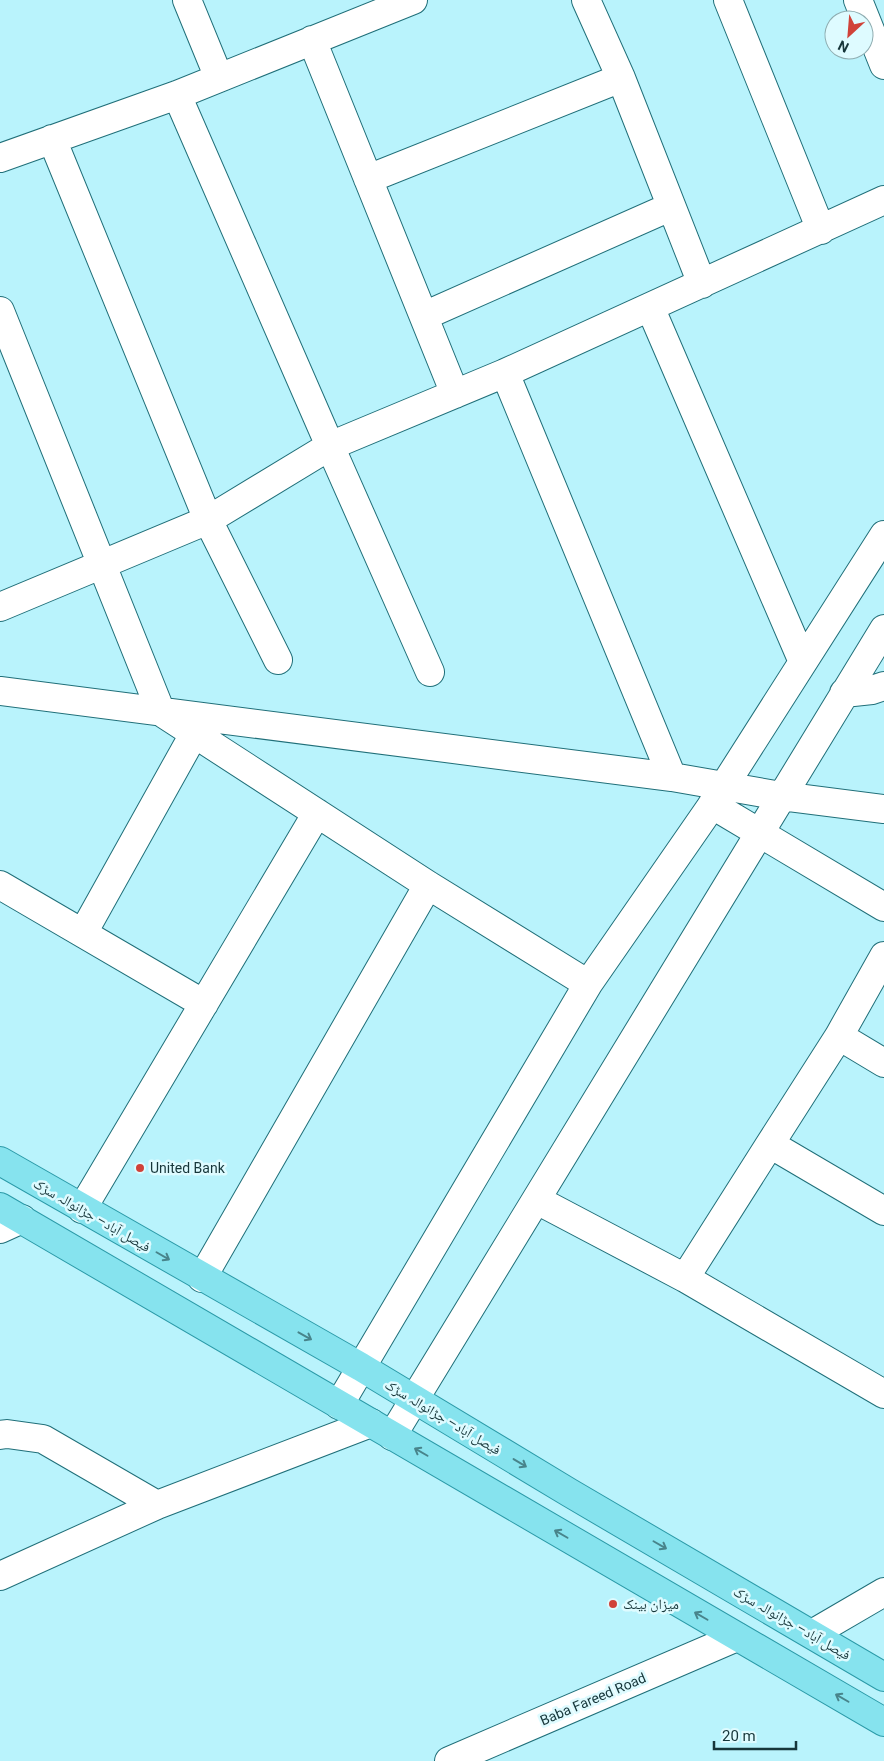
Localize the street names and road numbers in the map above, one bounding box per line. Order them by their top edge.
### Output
street label: فیصل آباد– جڑانوالہ سڑک [30,1175,153,1256]
street label: فیصل آباد– جڑانوالہ سڑک [382,1376,504,1459]
street label: فیصل آباد– جڑانوالہ سڑک [730,1583,853,1664]
street label: Baba Fareed Road [538,1669,648,1729]

